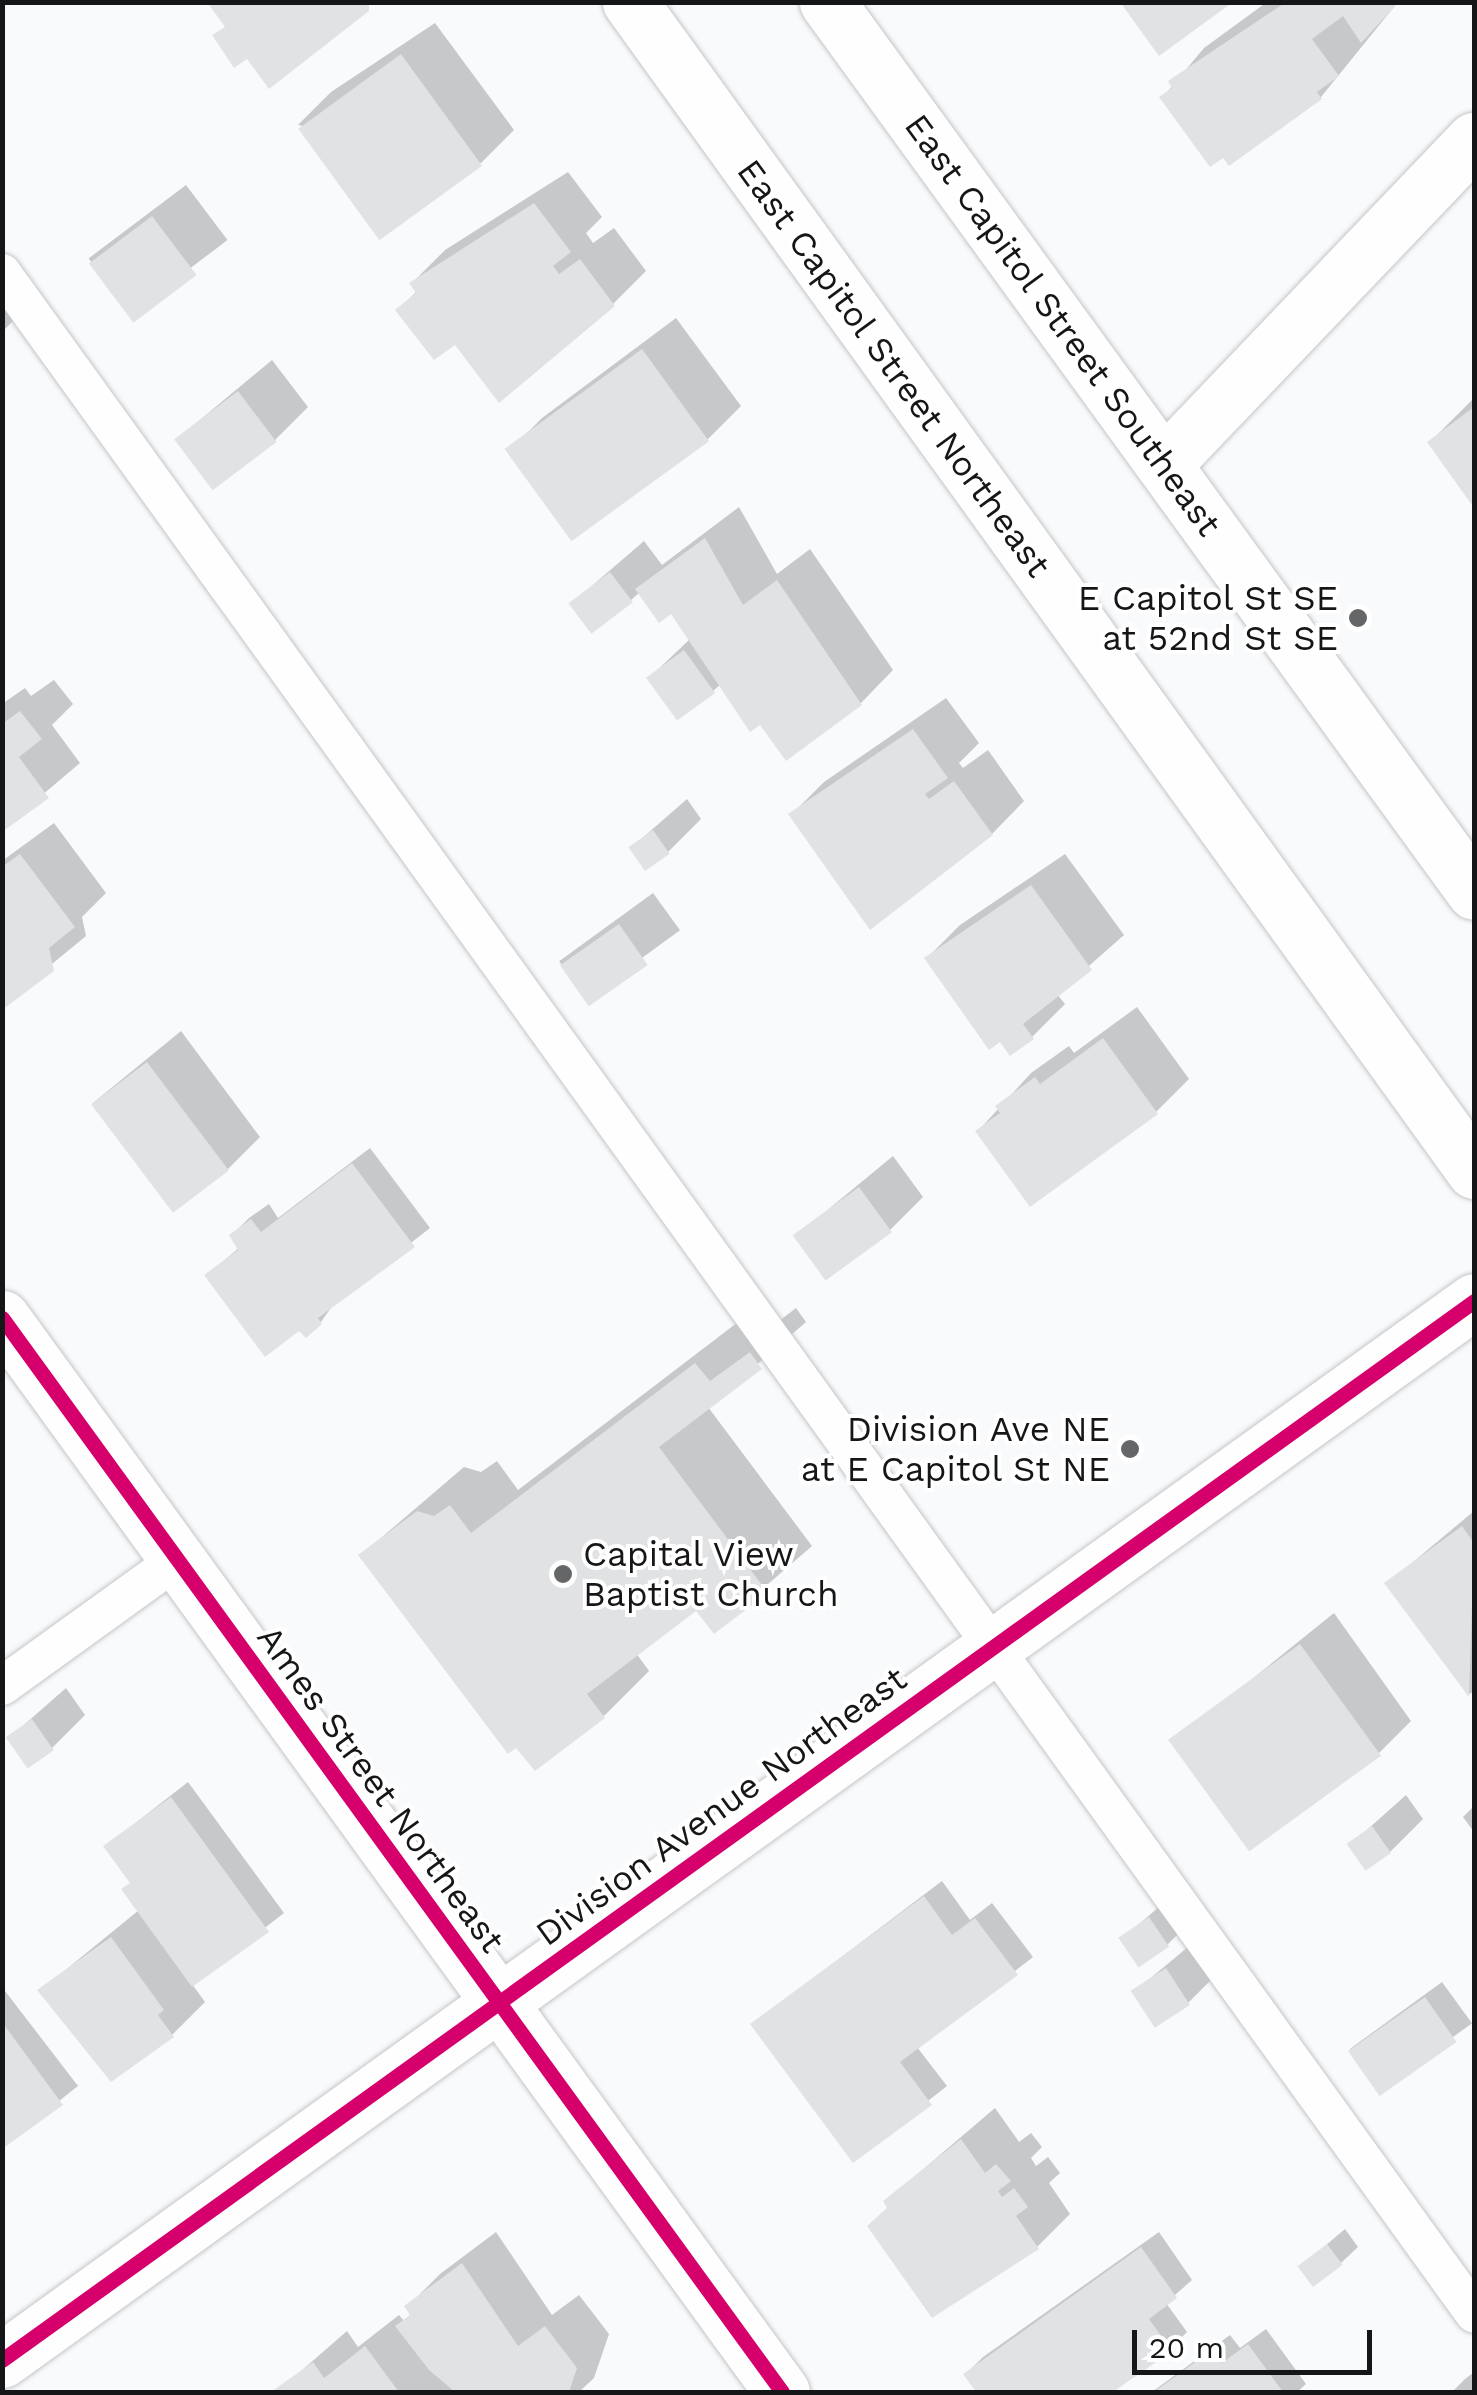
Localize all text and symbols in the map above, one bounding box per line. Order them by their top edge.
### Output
street label: East Capitol Street Southeast [895,105,1231,545]
street label: East Capitol Street Northeast [728,151,1060,585]
place label: E Capitol St SE at 52nd St SE [1077,577,1338,659]
marker: E Capitol St SE at 52nd St SE [1347,607,1369,629]
place label: Division Ave NE at E Capitol St NE [800,1408,1110,1490]
marker: Division Ave NE at E Capitol St NE [1119,1438,1141,1460]
place label: Capital View Baptist Church [583,1533,839,1615]
marker: Capital View Baptist Church [552,1563,574,1585]
street label: Ames Street Northeast [248,1618,514,1960]
street label: Division Avenue Northeast [527,1657,915,1955]
scale bar [1137,2310,1377,2372]
text: 20 m [1149,2330,1224,2365]

